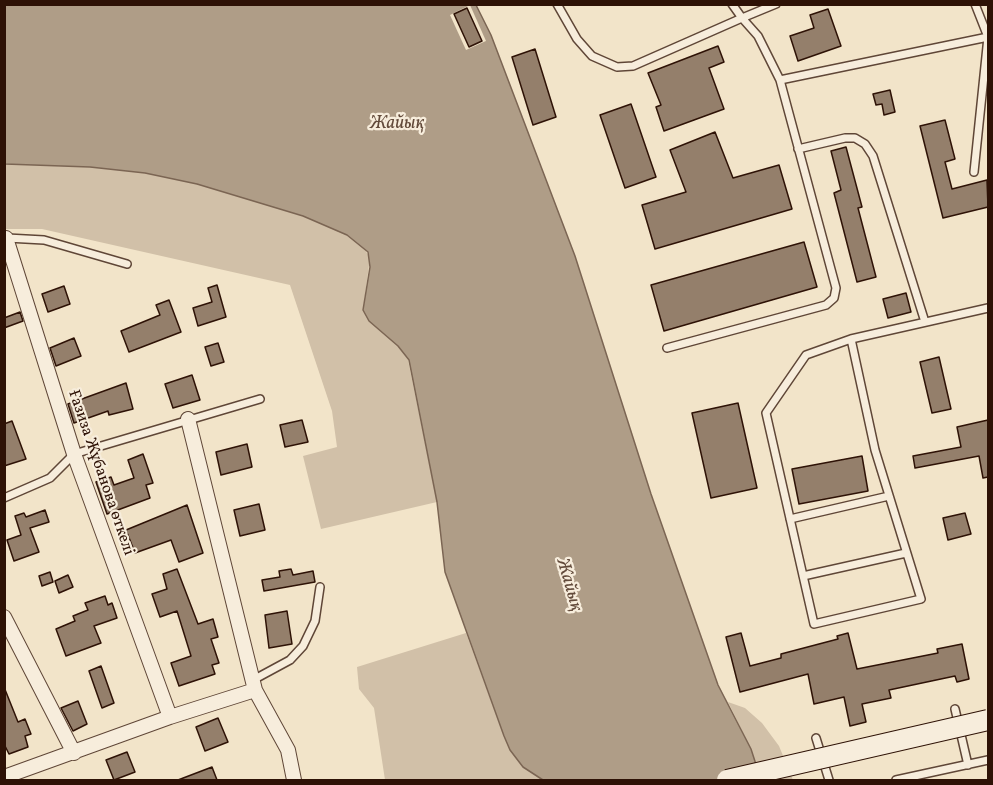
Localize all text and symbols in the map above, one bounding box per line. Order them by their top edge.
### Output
water label: Жайық [370,114,424,136]
street label: Ғазиза Жұбанова өткелі [63,388,137,558]
water label: Жайық [550,556,586,614]

